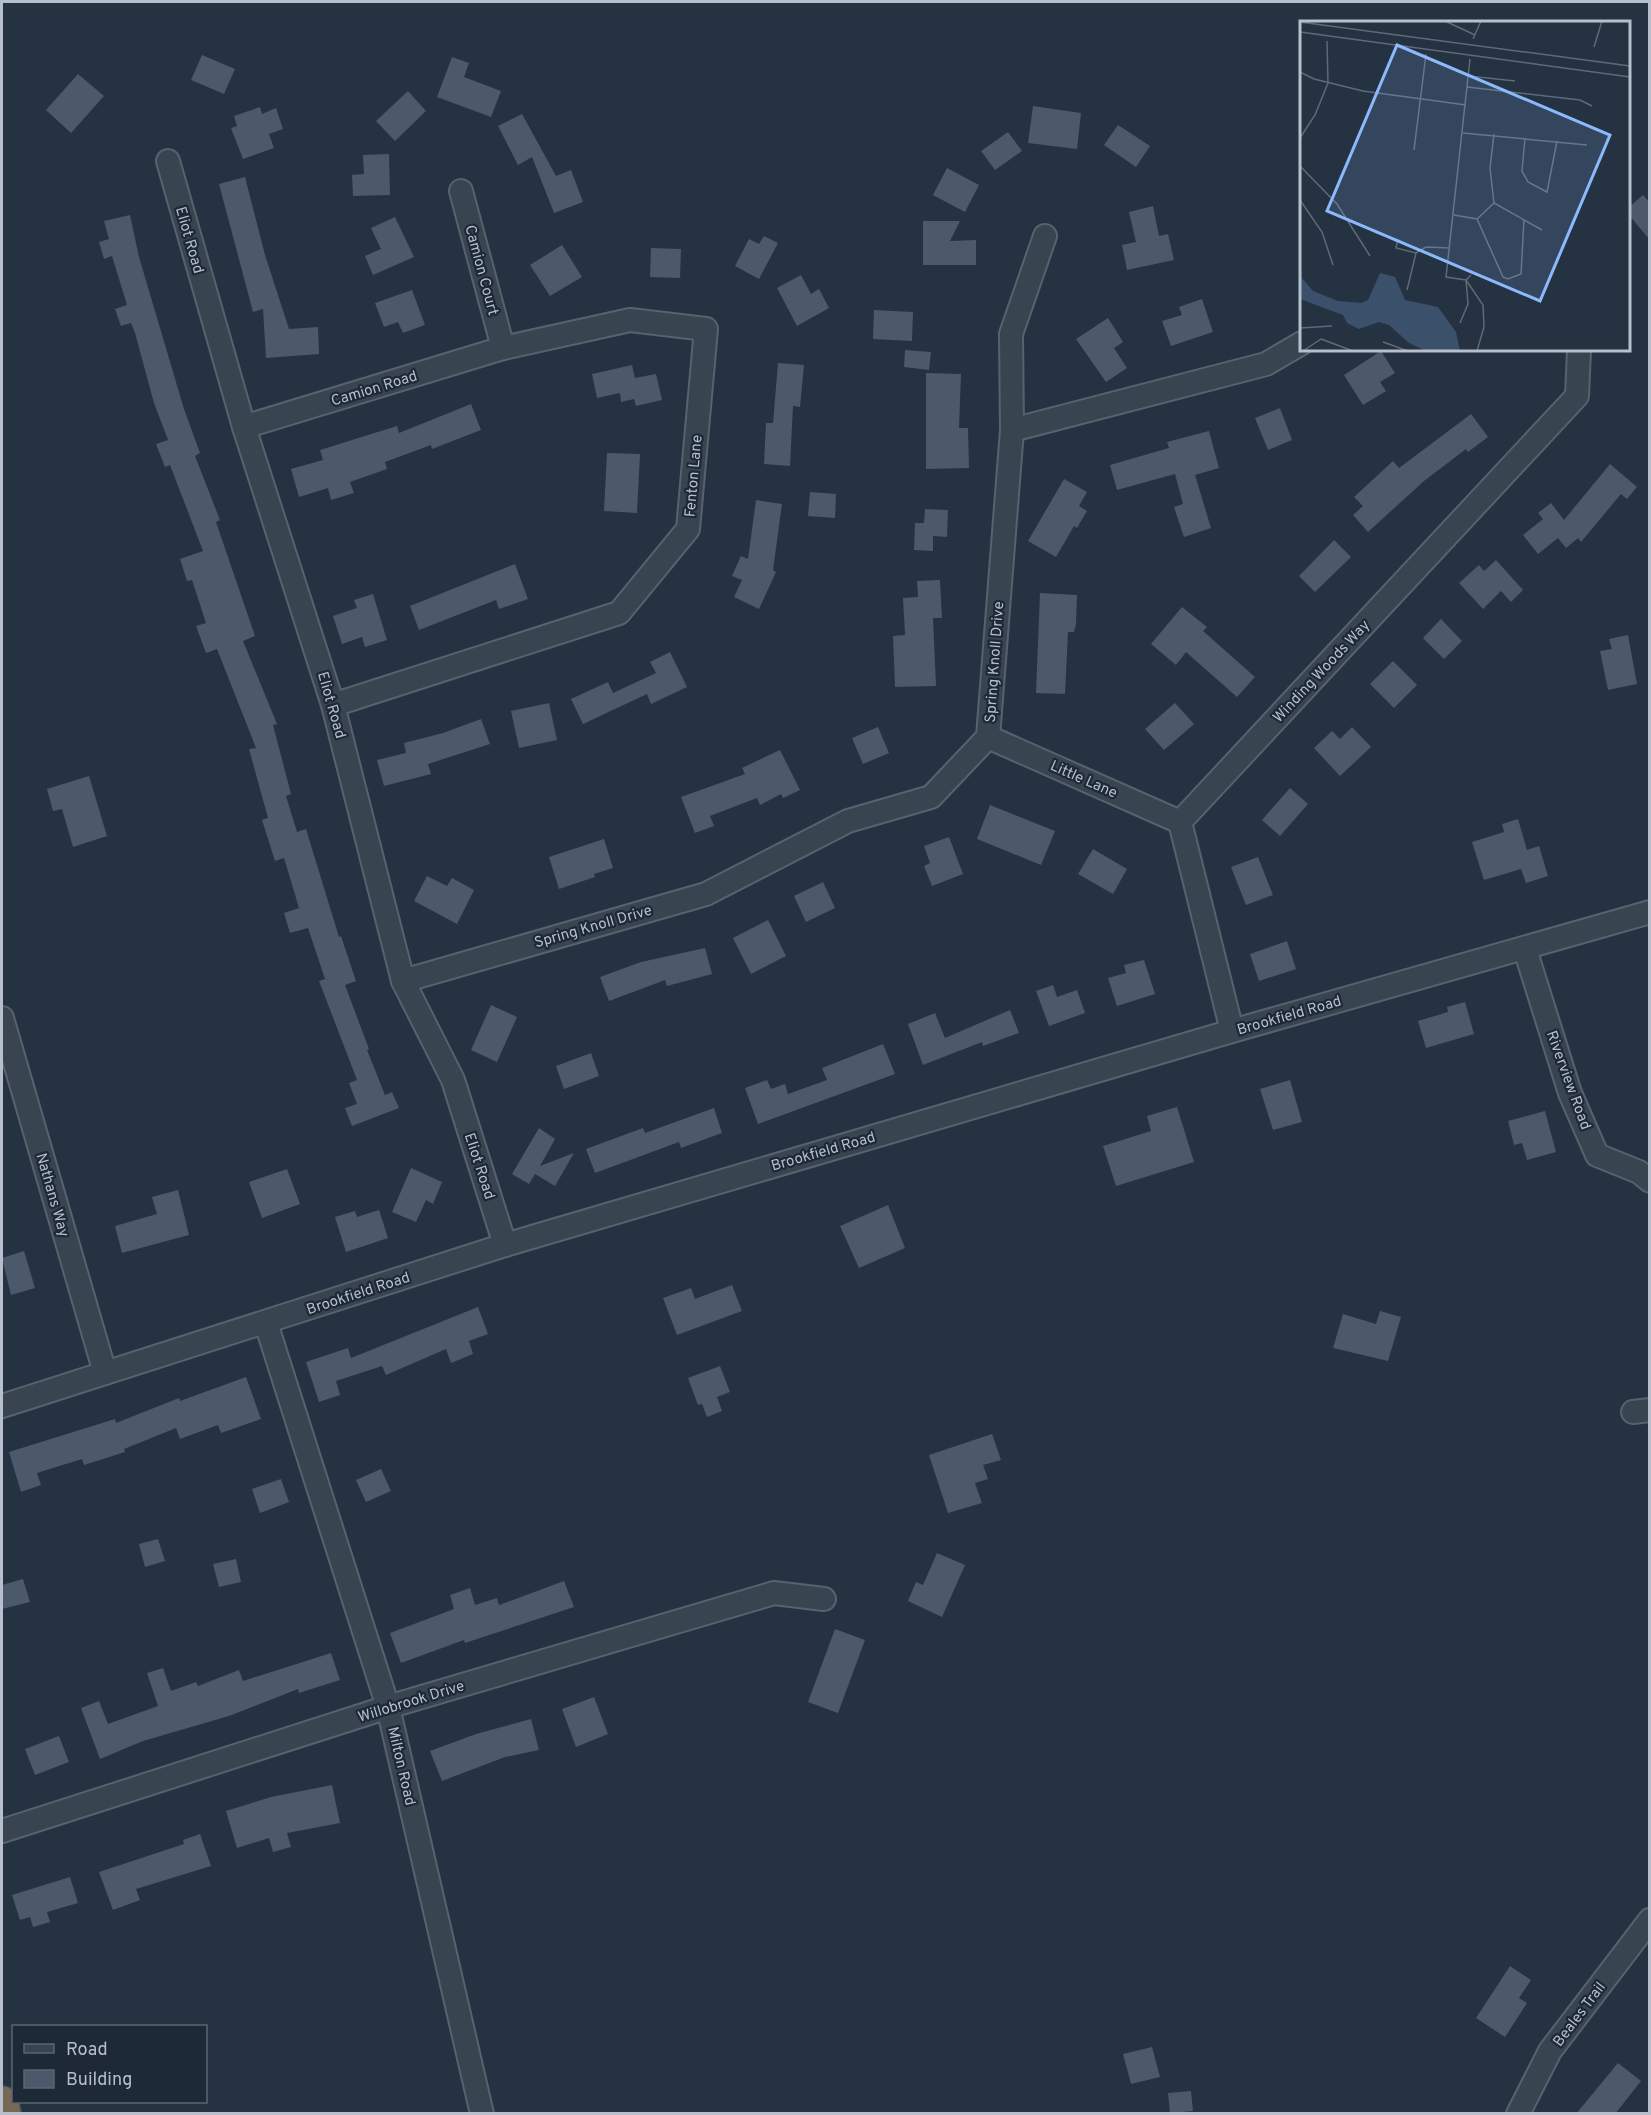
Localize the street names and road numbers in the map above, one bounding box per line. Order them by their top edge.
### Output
street label: Eliot Road [170,205,207,276]
street label: Camion Court [459,223,502,318]
street label: Camion Road [329,367,420,412]
street label: Fenton Lane [681,434,708,518]
street label: Spring Knoll Drive [982,601,1009,723]
street label: Winding Woods Way [1269,617,1375,727]
street label: Eliot Road [312,670,349,741]
street label: Little Lane [1047,757,1120,804]
street label: Spring Knoll Drive [532,902,654,953]
street label: Brookfield Road [1235,992,1344,1040]
street label: Riverview Road [1541,1028,1594,1133]
street label: Brookfield Road [769,1128,878,1176]
street label: Eliot Road [459,1131,498,1202]
street label: Nathans Way [30,1151,73,1240]
street label: Brookfield Road [304,1269,413,1320]
street label: Willobrook Drive [356,1677,467,1728]
street label: Milton Road [382,1725,419,1808]
street label: Beales Trail [1550,1979,1611,2051]

